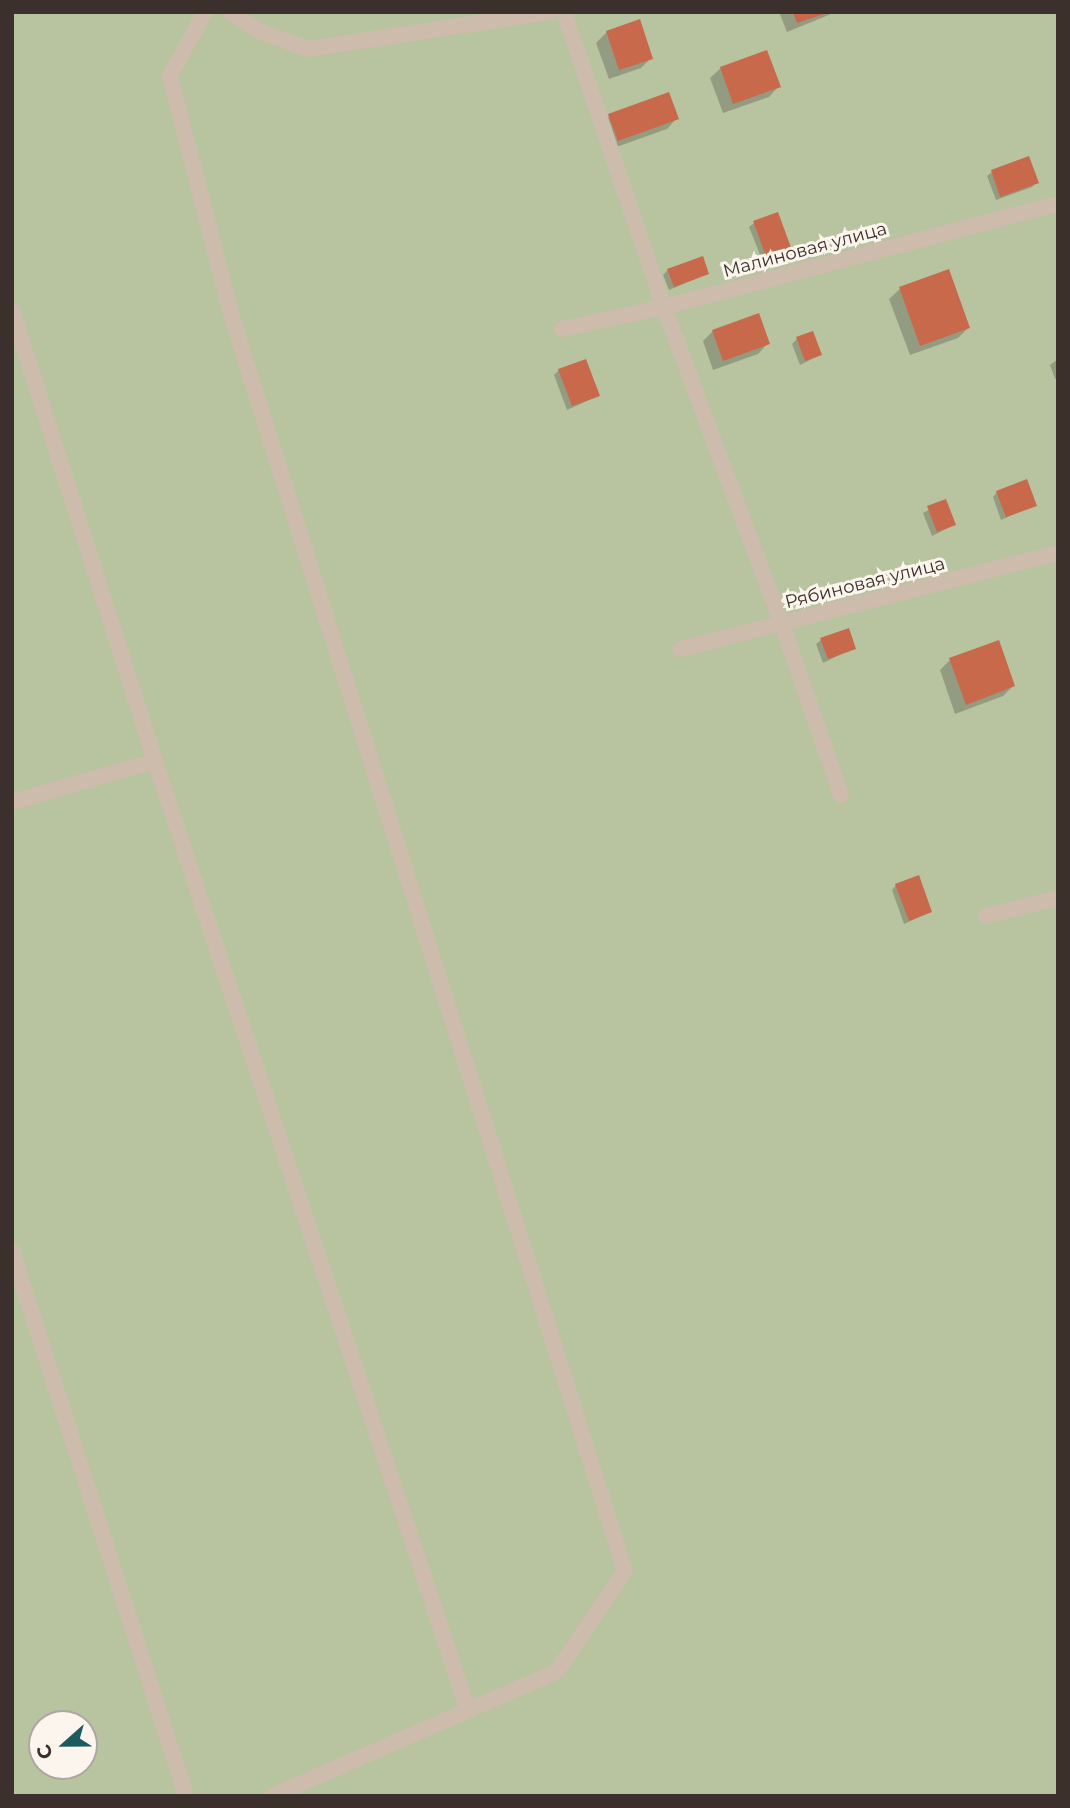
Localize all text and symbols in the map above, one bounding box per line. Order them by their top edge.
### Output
street label: Малиновая улица [721,218,889,282]
street label: Рябиновая улица [783,553,947,613]
north arrow [28,1710,98,1780]
text: С [32,1741,58,1763]

